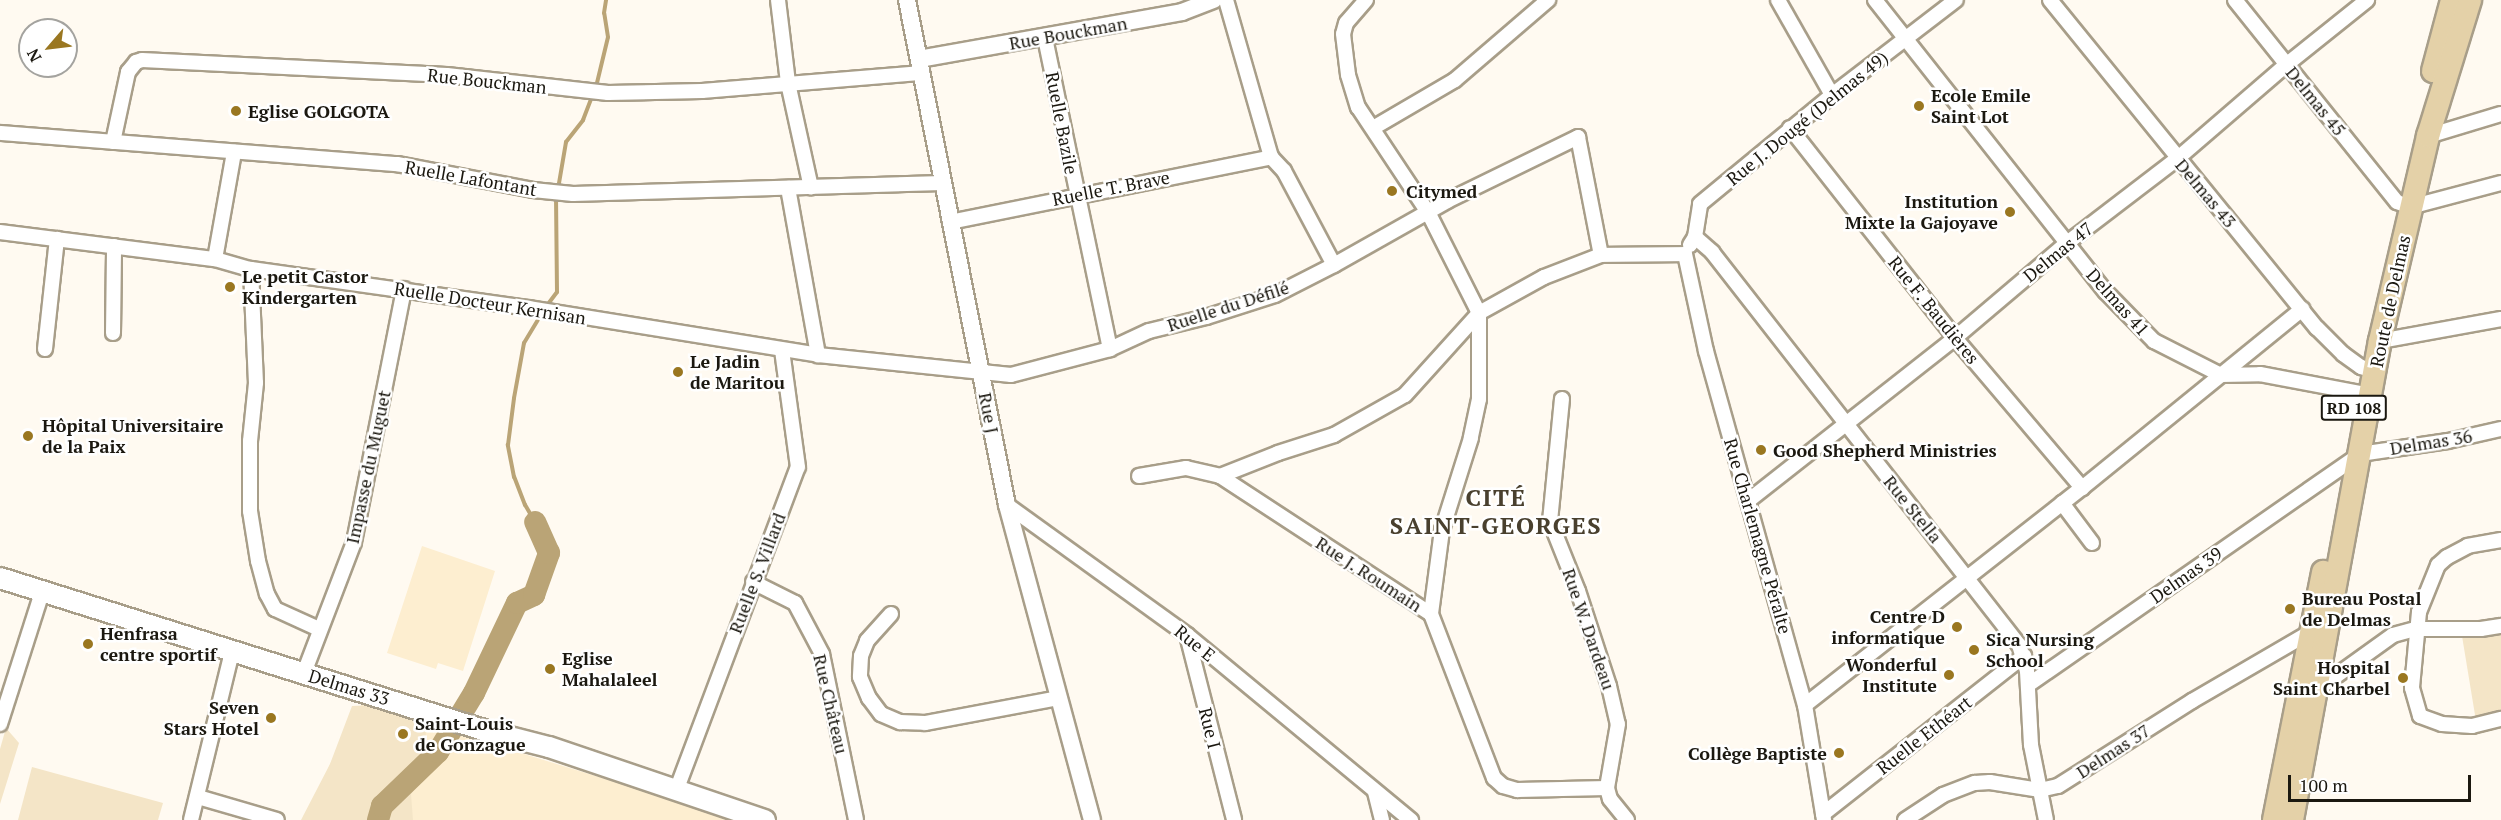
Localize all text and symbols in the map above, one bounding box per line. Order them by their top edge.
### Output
street label: Rue Bouckman [1007,12,1129,54]
north arrow [18,18,78,78]
text: N [21,45,46,66]
street label: Rue J. Dougé (Delmas 49) [1722,46,1892,190]
street label: Delmas 45 [2281,62,2351,140]
street label: Rue Bouckman [426,64,548,98]
street label: Ruelle Bazile [1041,70,1083,176]
place label: Ecole Emile Saint Lot [1931,85,2031,128]
marker: Ecole Emile Saint Lot [1912,99,1926,113]
place label: Eglise GOLGOTA [248,100,390,122]
marker: Eglise GOLGOTA [229,104,243,118]
street label: Delmas 43 [2171,154,2241,232]
street label: Ruelle Lafontant [403,156,539,200]
street label: Ruelle T. Brave [1050,166,1172,210]
place label: Citymed [1406,180,1477,202]
marker: Citymed [1383,182,1401,200]
place label: Institution Mixte la Gajoyave [1845,191,1998,234]
marker: Institution Mixte la Gajoyave [2003,205,2017,219]
street label: Delmas 47 [2019,217,2097,287]
street label: Route de Delmas [2365,233,2415,369]
street label: Rue F. Baudières [1884,251,1984,369]
street label: Delmas 41 [2082,264,2154,340]
place label: Le petit Castor Kindergarten [242,266,368,308]
street label: Ruelle du Défilé [1164,276,1292,336]
street label: Ruelle Docteur Kernisan [393,277,587,329]
marker: Le petit Castor Kindergarten [223,280,237,294]
place label: Le Jadin de Maritou [690,351,785,394]
marker: Le Jadin de Maritou [671,365,685,379]
street label: Impasse du Muguet [341,388,395,546]
street label: Rue J [974,391,1004,435]
road number: RD 108 [2320,395,2388,421]
place label: Hôpital Universitaire de la Paix [42,415,224,458]
street label: Delmas 36 [2388,425,2474,459]
marker: Hôpital Universitaire de la Paix [19,427,37,445]
street label: Rue Charlemagne Péralte [1720,436,1796,636]
place label: Good Shepherd Ministries [1773,439,1997,461]
marker: Good Shepherd Ministries [1754,443,1768,457]
street label: Rue Stella [1879,471,1947,547]
district label: CITÉ SAINT-GEORGES [1390,484,1602,540]
street label: Ruelle S. Villard [724,509,790,637]
street label: Rue J. Roumain [1312,531,1426,617]
street label: Delmas 39 [2146,542,2226,608]
street label: Rue W. Dardeau [1558,565,1620,693]
place label: Bureau Postal de Delmas [2302,588,2421,630]
marker: Bureau Postal de Delmas [2283,602,2297,616]
place label: Centre D informatique [1831,606,1945,648]
street label: Rue E [1170,620,1220,666]
marker: Centre D informatique [1950,620,1964,634]
place label: Henfrasa centre sportif [100,623,217,666]
place label: Sica Nursing School [1986,629,2094,672]
marker: Henfrasa centre sportif [81,637,95,651]
marker: Sica Nursing School [1967,643,1981,657]
place label: Eglise Mahalaleel [562,648,658,690]
street label: Rue Château [809,652,853,756]
place label: Wonderful Institute [1846,654,1937,696]
place label: Hospital Saint Charbel [2273,657,2390,700]
marker: Eglise Mahalaleel [543,662,557,676]
street label: Delmas 33 [306,665,392,709]
marker: Wonderful Institute [1942,668,1956,682]
marker: Hospital Saint Charbel [2394,669,2412,687]
street label: Ruelle Ethéart [1872,691,1976,779]
place label: Seven Stars Hotel [164,697,259,740]
street label: Rue I [1194,705,1226,751]
marker: Seven Stars Hotel [264,711,278,725]
place label: Saint-Louis de Gonzague [415,713,526,756]
street label: Delmas 37 [2072,719,2154,783]
marker: Saint-Louis de Gonzague [396,727,410,741]
place label: Collège Baptiste [1688,742,1827,764]
marker: Collège Baptiste [1832,746,1846,760]
scale bar [2291,763,2474,801]
text: 100 m [2299,773,2348,797]

